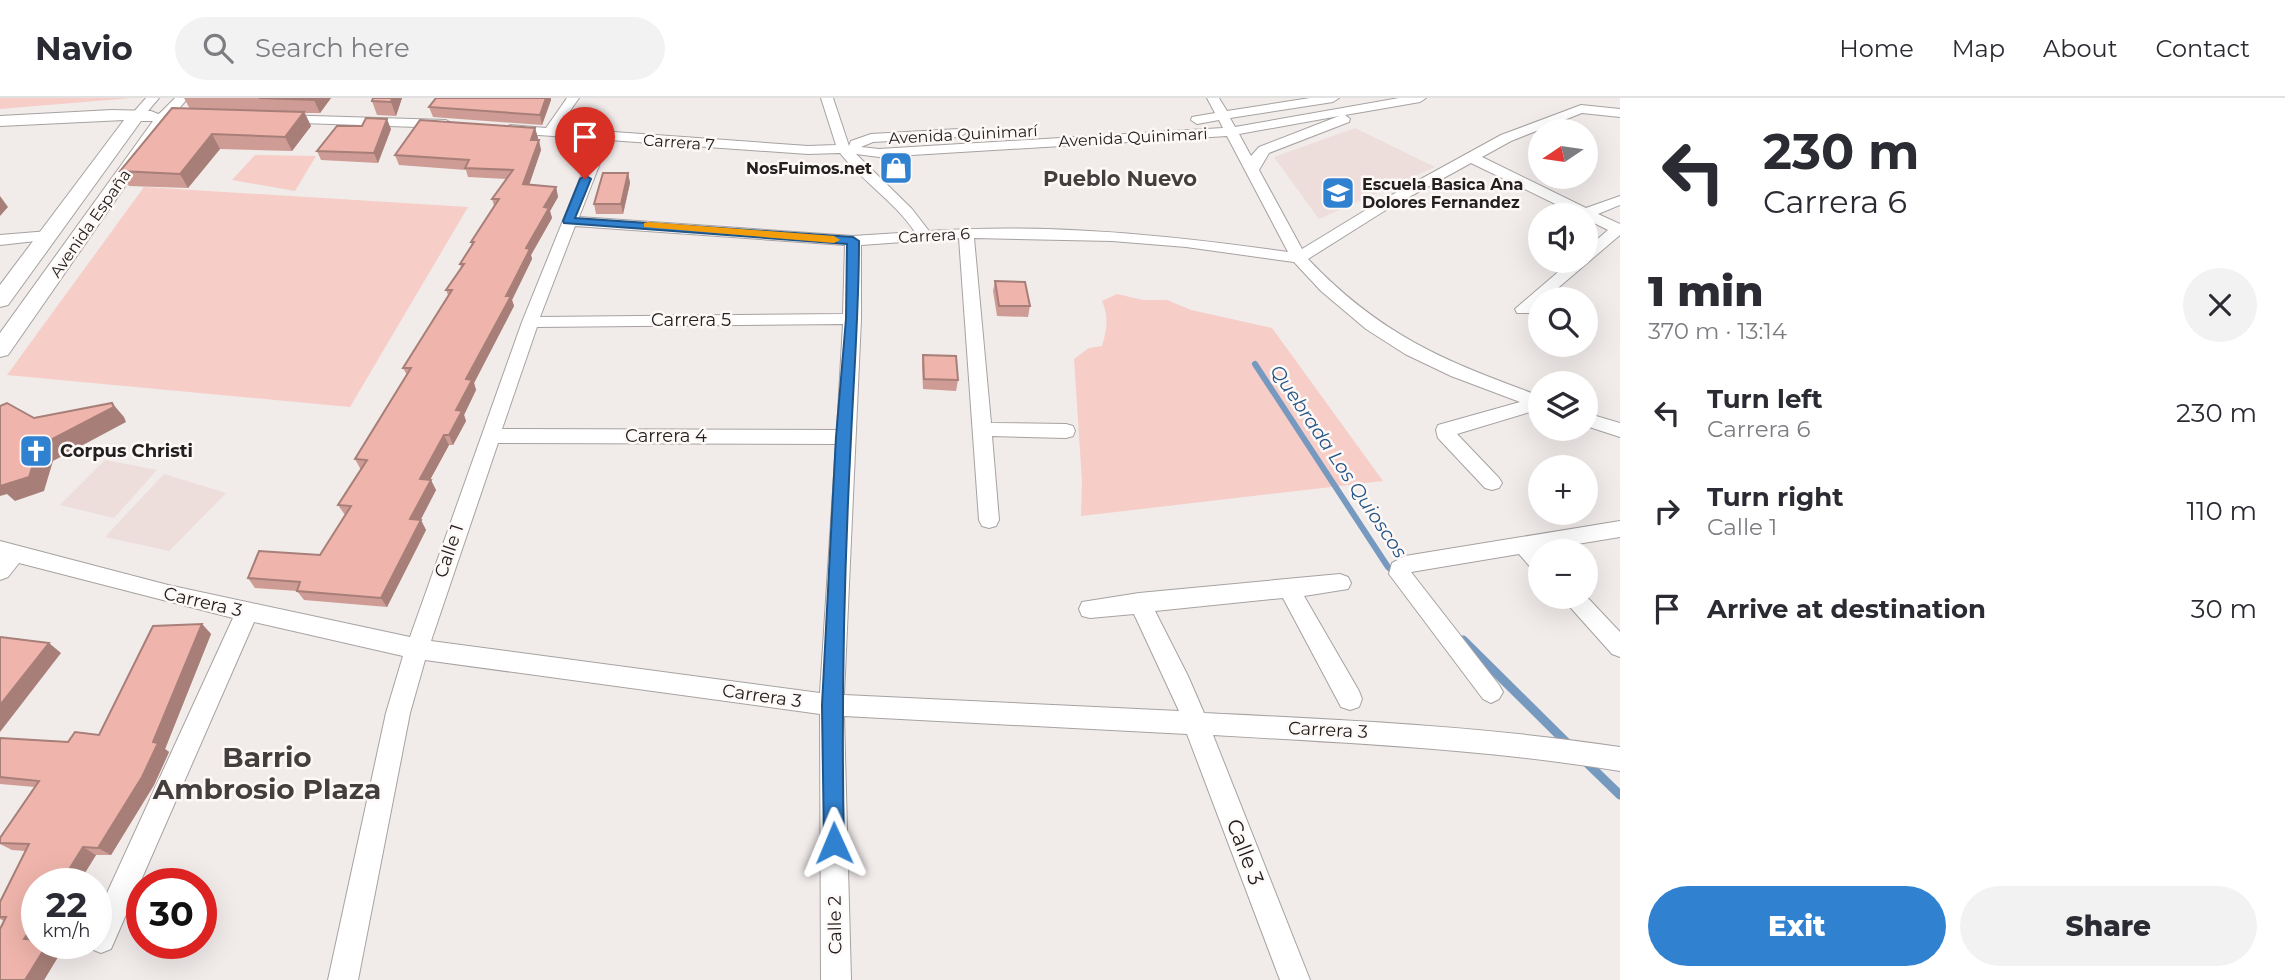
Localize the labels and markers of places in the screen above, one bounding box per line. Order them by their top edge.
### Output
pin [555,107,615,179]
shop icon: NosFuimos.net [877,149,915,187]
place label: NosFuimos.net [746,159,872,178]
school or university icon: Escuela Basica Ana Dolores Fernandez [1319,174,1357,212]
place label: Escuela Basica Ana Dolores Fernandez [1362,175,1523,212]
church icon: Corpus Christi [17,432,55,470]
place label: Corpus Christi [60,440,193,462]

